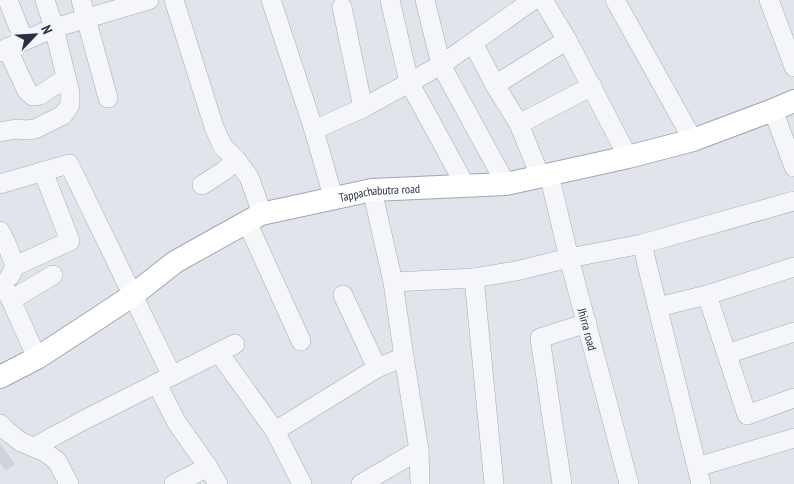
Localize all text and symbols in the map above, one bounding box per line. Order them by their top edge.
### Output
north arrow [10,10,60,60]
text: N [37,22,57,37]
street label: Tappachabutra road [337,180,420,204]
street label: Jhirra road [575,305,601,352]

